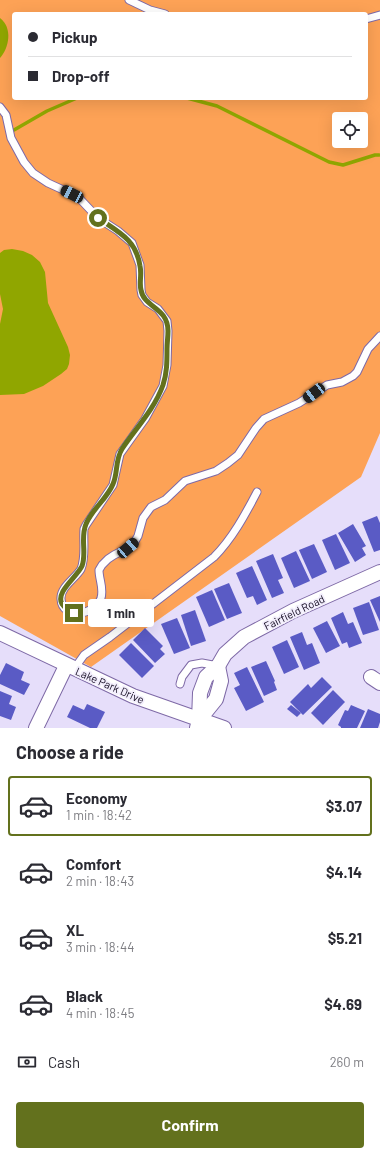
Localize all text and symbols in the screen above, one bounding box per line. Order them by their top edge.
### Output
text: Pickup [52,28,98,46]
text: Drop-off [52,67,110,85]
map controls [332,112,368,148]
button: locate [332,112,368,148]
car [59,183,85,205]
route start [89,209,107,227]
car [301,381,327,405]
car [115,536,141,560]
street label: Fairfield Road [261,592,327,632]
callout: 1 min [88,599,154,627]
route end [65,604,83,622]
text: 1 min [107,605,135,621]
street label: Lake Park Drive [74,664,146,706]
text: Choose a ride [16,741,124,763]
icon: car [18,788,54,824]
text: Economy [66,789,127,807]
text: $3.07 [326,797,362,815]
text: 1 min · 18:42 [66,807,132,823]
icon: car [18,854,54,890]
text: Comfort [66,855,121,873]
text: $4.14 [326,863,362,881]
text: 2 min · 18:43 [66,873,134,889]
icon: car [18,920,54,956]
text: XL [66,921,84,939]
text: $5.21 [328,929,362,947]
text: 3 min · 18:44 [66,939,134,955]
icon: car [18,986,54,1022]
text: Black [66,987,103,1005]
text: $4.69 [324,995,362,1013]
text: 4 min · 18:45 [66,1005,134,1021]
icon: cash [16,1051,38,1073]
text: Cash [48,1053,80,1071]
text: 260 m [330,1054,364,1070]
button: Confirm [16,1102,364,1148]

